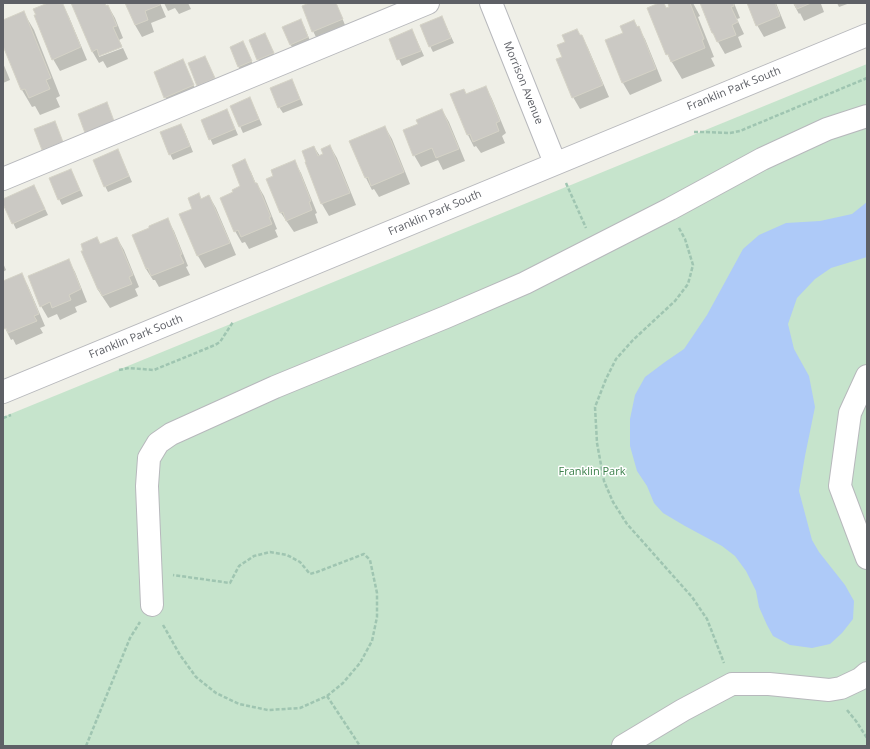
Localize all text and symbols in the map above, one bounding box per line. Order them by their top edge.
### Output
street label: Morrison Avenue [500,40,546,126]
street label: Franklin Park South [685,64,783,114]
street label: Franklin Park South [386,187,484,239]
street label: Franklin Park South [87,312,185,362]
park label: Franklin Park [559,465,625,479]

